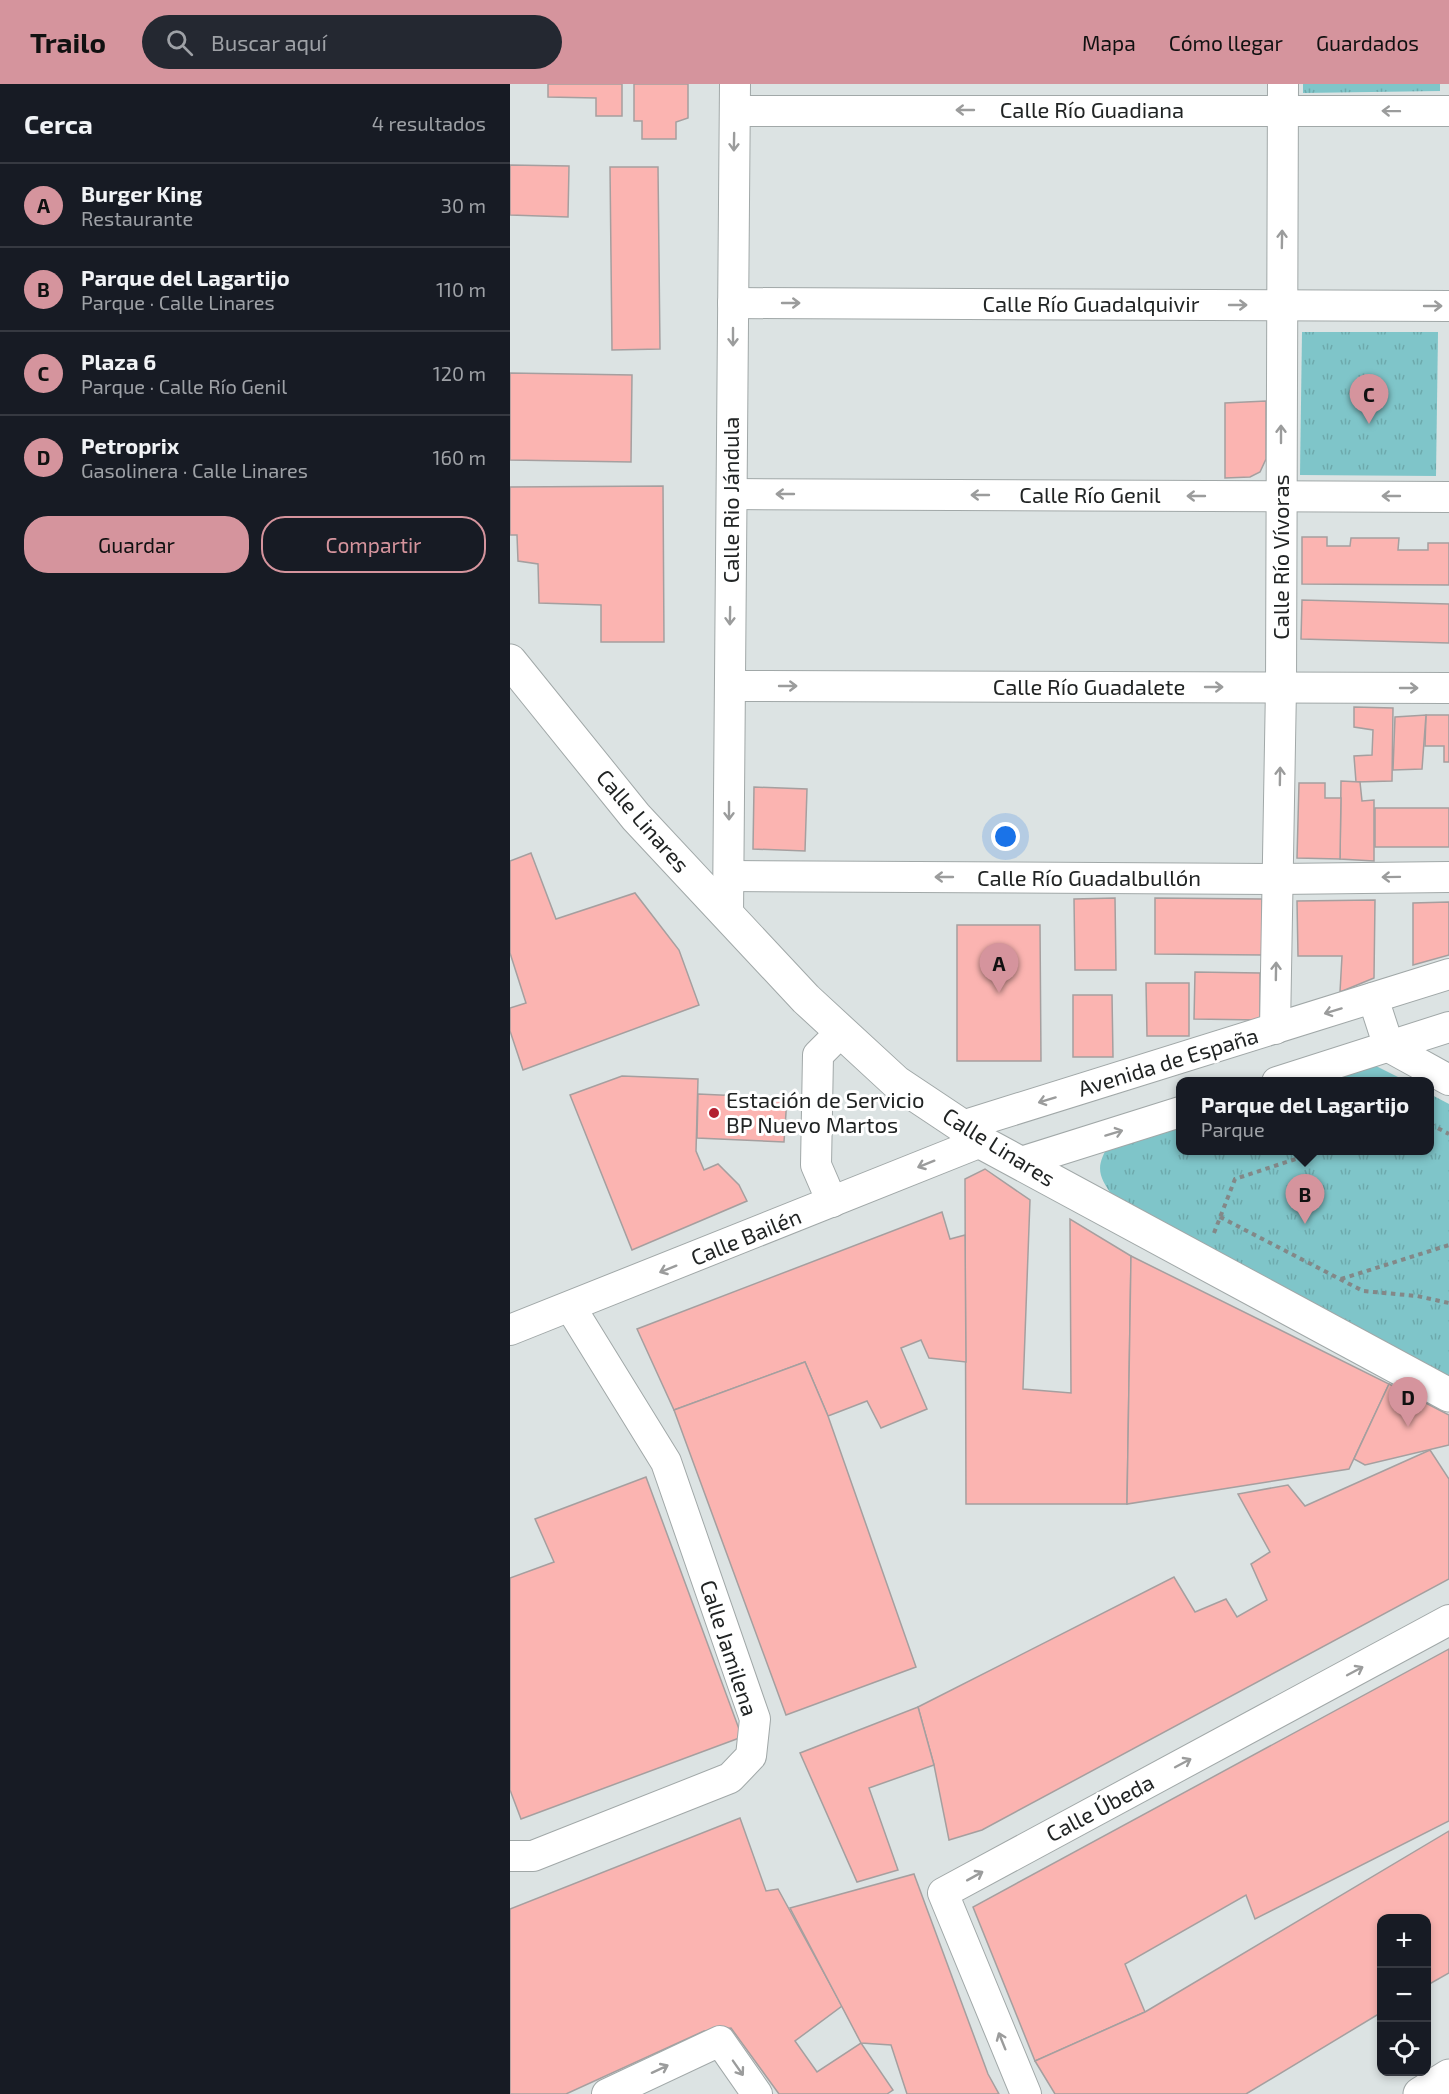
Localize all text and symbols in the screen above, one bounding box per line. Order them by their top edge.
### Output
search box [142,15,562,69]
text: Trailo [30,25,106,59]
icon: search [163,26,196,59]
text: Buscar aquí [211,29,327,55]
text: Mapa [1082,30,1136,55]
text: Cómo llegar [1169,30,1283,55]
text: Guardados [1316,30,1419,55]
street label: Calle Río Guadiana [1000,96,1184,122]
one-way arrow [955,104,975,116]
one-way arrow [1381,105,1401,117]
text: Cerca [24,108,93,139]
text: 4 resultados [372,111,486,135]
one-way arrow [729,132,740,152]
text: Burger King [81,180,202,206]
text: A [37,193,50,217]
text: 30 m [441,193,486,217]
text: Restaurante [81,206,193,230]
one-way arrow [1276,229,1287,249]
text: Parque del Lagartijo [81,264,290,290]
text: B [37,277,50,301]
text: 110 m [436,277,486,301]
text: Parque · Calle Linares [81,290,275,314]
street label: Calle Río Guadalquivir [982,290,1200,316]
one-way arrow [781,297,801,309]
one-way arrow [1228,299,1248,311]
one-way arrow [1423,300,1443,312]
one-way arrow [727,327,739,347]
text: Plaza 6 [81,348,156,374]
text: C [38,361,49,385]
text: 120 m [433,361,486,385]
text: Parque · Calle Río Genil [81,374,287,398]
pin: C [1350,374,1388,424]
street label: Calle Rio Jándula [717,417,743,583]
one-way arrow [1276,424,1287,444]
text: Petroprix [81,432,179,458]
text: D [37,445,50,469]
text: 160 m [433,445,486,469]
text: Gasolinera · Calle Linares [81,458,308,482]
street label: Calle Río Vívoras [1267,474,1293,640]
street label: Calle Río Genil [1019,481,1161,507]
one-way arrow [775,488,795,500]
one-way arrow [970,489,990,501]
one-way arrow [1186,490,1206,502]
one-way arrow [1381,490,1401,502]
button: Guardar [24,516,249,573]
button: Compartir [261,516,486,573]
one-way arrow [725,606,736,626]
street label: Calle Río Guadalete [993,673,1185,699]
one-way arrow [778,680,798,692]
one-way arrow [1204,681,1224,693]
one-way arrow [1399,682,1419,694]
street label: Calle Linares [592,764,695,877]
one-way arrow [1274,766,1285,786]
one-way arrow [723,801,735,821]
your location [991,822,1020,851]
street label: Calle Río Guadalbullón [977,864,1201,890]
one-way arrow [934,871,954,883]
one-way arrow [1381,871,1401,883]
pin: A [980,944,1018,993]
one-way arrow [1270,961,1282,981]
one-way arrow [1324,1006,1343,1017]
street label: Avenida de España [1075,1021,1261,1101]
popup [1176,1077,1434,1155]
place label: Estación de Servicio BP Nuevo Martos [726,1086,925,1137]
text: Parque del Lagartijo [1201,1091,1409,1117]
one-way arrow [1038,1095,1057,1106]
street label: Calle Linares [939,1101,1061,1191]
marker: Estación de Servicio BP Nuevo Martos [707,1106,721,1120]
text: Parque [1201,1117,1265,1141]
one-way arrow [1104,1126,1123,1137]
one-way arrow [918,1159,936,1170]
pin: B [1286,1174,1324,1224]
street label: Calle Bailén [687,1202,805,1270]
one-way arrow [659,1264,678,1275]
pin: D [1388,1378,1428,1427]
street label: Calle Jamilena [696,1576,764,1719]
one-way arrow [1346,1665,1363,1677]
one-way arrow [1174,1757,1192,1768]
street label: Calle Úbeda [1041,1768,1158,1846]
one-way arrow [966,1870,983,1882]
map controls [1377,1914,1431,2076]
button: + [1377,1914,1431,1968]
button: − [1377,1968,1431,2022]
button: locate [1377,2022,1431,2076]
one-way arrow [996,2032,1007,2050]
one-way arrow [732,2059,744,2075]
one-way arrow [650,2063,668,2075]

